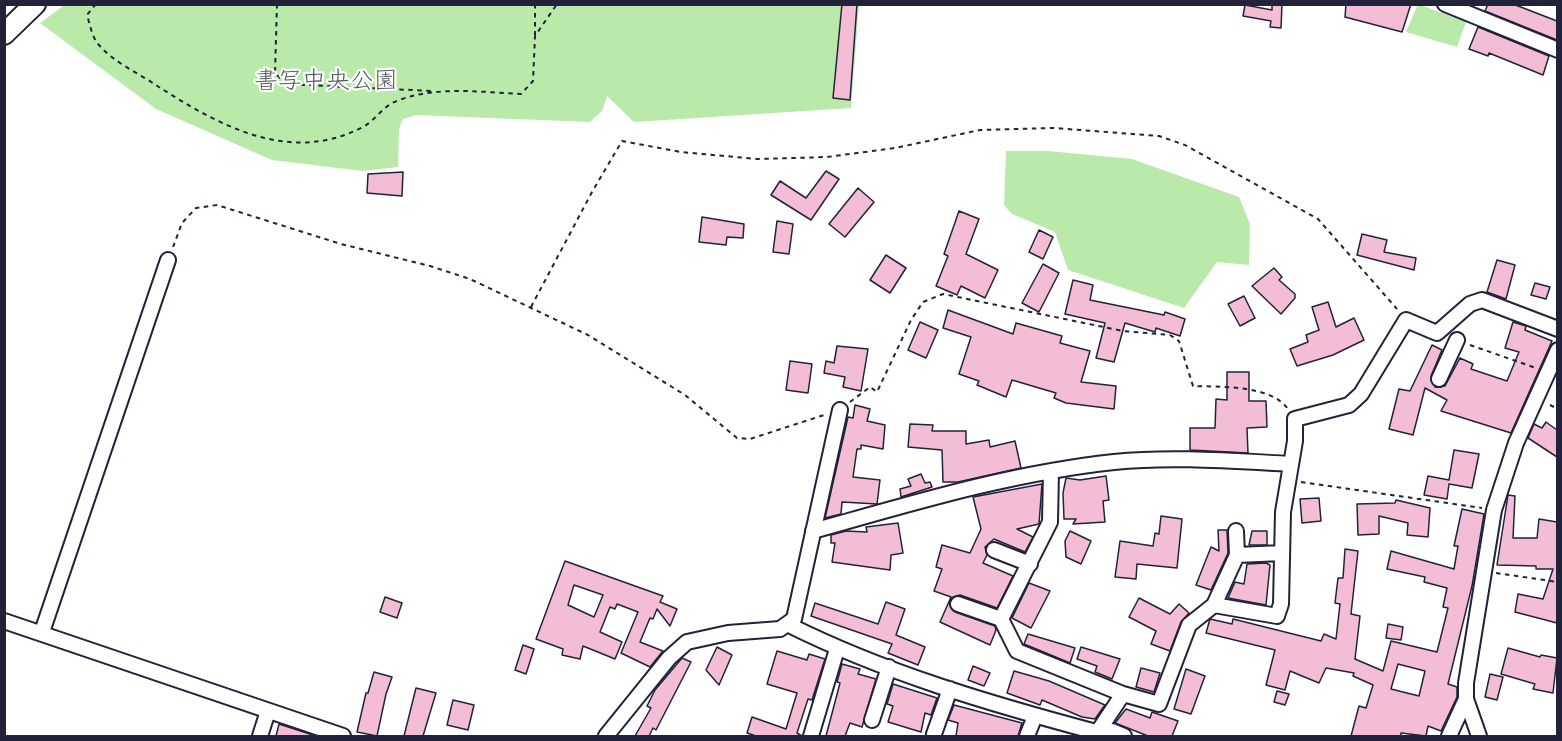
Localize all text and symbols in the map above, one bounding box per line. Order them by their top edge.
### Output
park label: 書写中央公園 [254,71,398,99]

